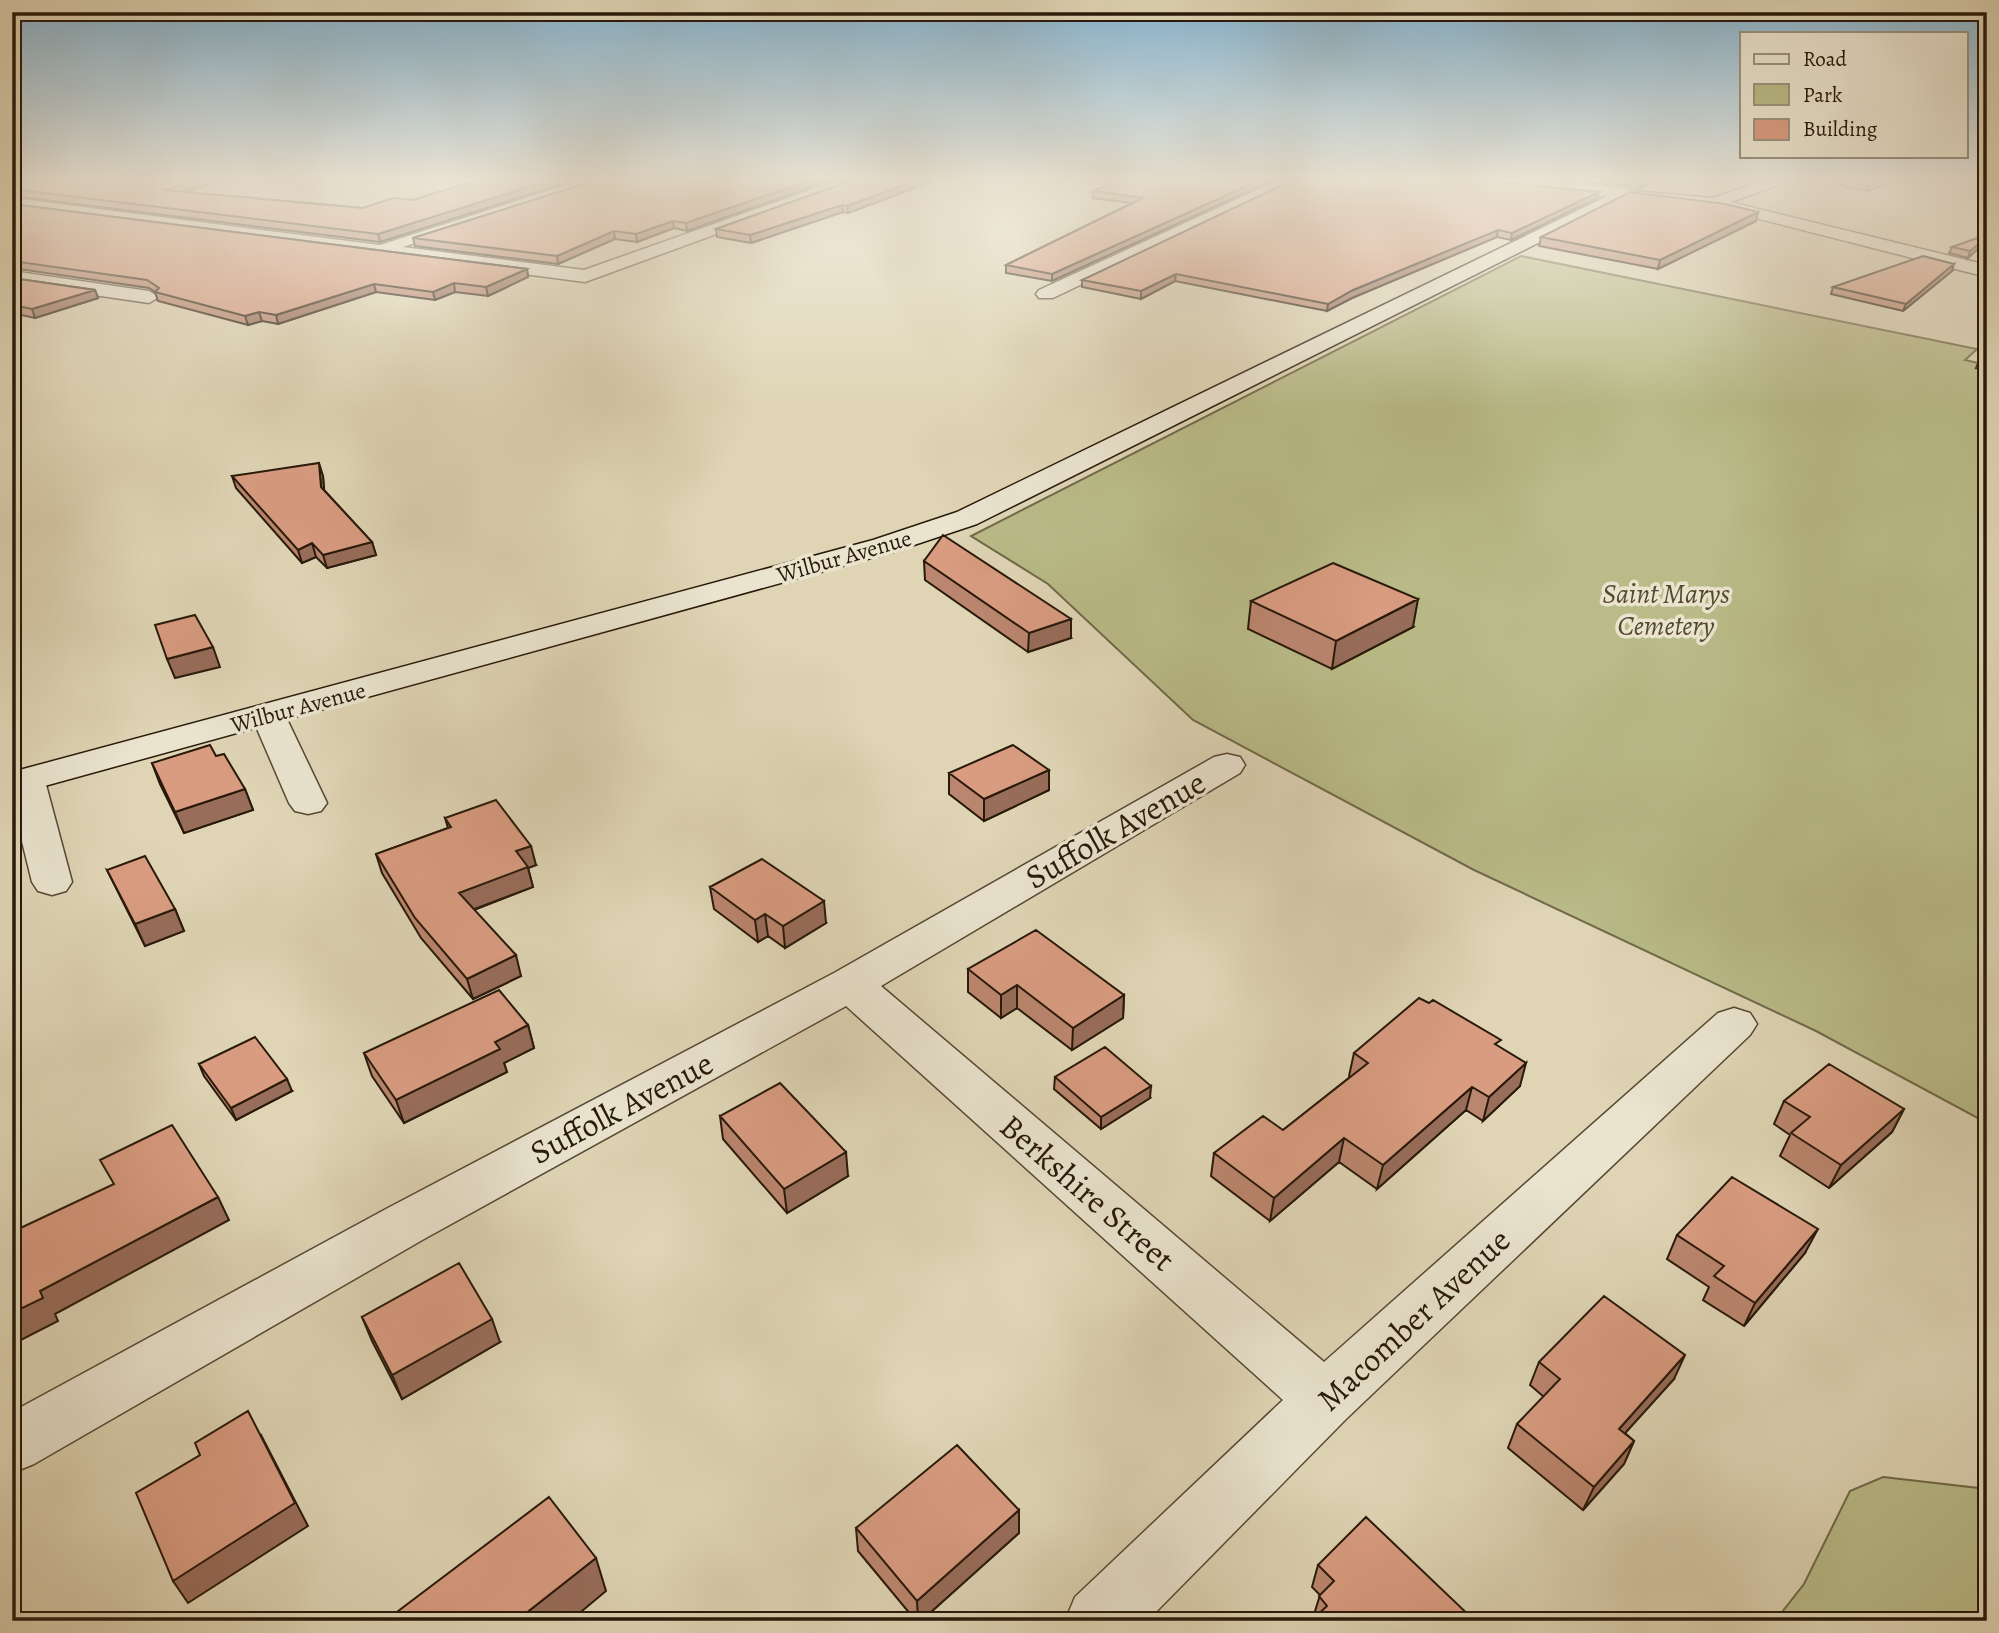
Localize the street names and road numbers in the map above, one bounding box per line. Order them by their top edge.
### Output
street label: Wilbur Avenue [772,522,915,591]
street label: Wilbur Avenue [226,675,369,741]
street label: Suffolk Avenue [1017,760,1214,899]
street label: Suffolk Avenue [522,1040,721,1175]
street label: Berkshire Street [991,1104,1185,1281]
street label: Macomber Avenue [1307,1218,1520,1421]

